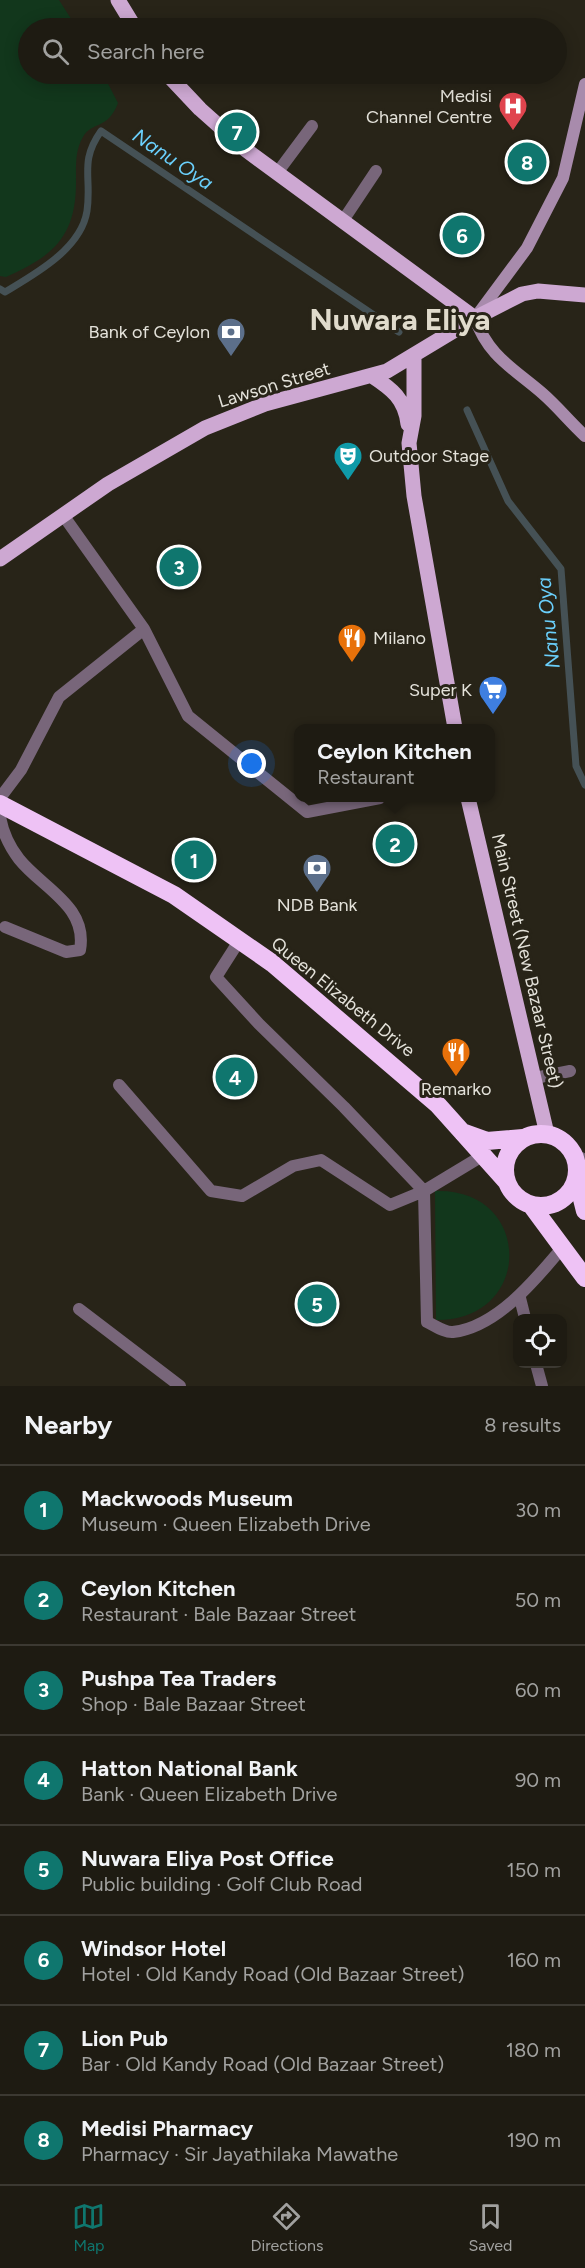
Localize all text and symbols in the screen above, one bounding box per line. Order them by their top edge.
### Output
search box [18,18,567,84]
icon: search [39,35,72,68]
text: Search here [87,38,205,65]
place label: Medisi Channel Centre [366,85,492,128]
hospital icon: Medisi Channel Centre [497,90,529,132]
pin: 7 [218,110,256,154]
water label: Nanu Oya [128,123,218,195]
pin: 8 [508,140,546,184]
pin: 6 [442,212,482,258]
district label: Nuwara Eliya [310,301,491,338]
bank icon: Bank of Ceylon [215,316,247,358]
place label: Bank of Ceylon [89,321,210,343]
street label: Lawson Street [215,357,333,413]
theatre icon: Outdoor Stage [332,440,364,482]
place label: Outdoor Stage [369,445,489,467]
pin: 3 [160,544,198,590]
water label: Nanu Oya [531,576,565,670]
restaurant icon: Milano [336,622,368,664]
place label: Milano [373,627,426,649]
supermarket icon: Super K [477,674,509,716]
place label: Super K [409,679,472,701]
popup [294,724,495,802]
text: Ceylon Kitchen [317,738,472,765]
your location [237,749,266,778]
text: Restaurant [317,765,415,789]
pin: 2 [376,822,414,866]
street label: Main Street (New Bazaar Street) [487,831,567,1091]
pin: 1 [174,838,214,882]
bank icon: NDB Bank [301,852,333,894]
place label: NDB Bank [277,894,358,916]
street label: Queen Elizabeth Drive [267,932,419,1062]
restaurant icon: Remarko [440,1036,472,1078]
pin: 4 [216,1054,254,1100]
place label: Remarko [421,1078,491,1100]
pin: 5 [298,1282,336,1326]
map controls [513,1314,567,1368]
button: locate [513,1314,567,1368]
text: Nearby [24,1409,112,1441]
text: 8 results [484,1413,561,1437]
text: Mackwoods Museum [81,1485,293,1512]
text: 1 [39,1498,48,1522]
text: 30 m [515,1498,561,1522]
text: Museum · Queen Elizabeth Drive [81,1512,371,1536]
text: Ceylon Kitchen [81,1575,236,1602]
text: 2 [38,1588,49,1612]
text: 50 m [515,1588,561,1612]
text: Restaurant · Bale Bazaar Street [81,1602,356,1626]
text: Pushpa Tea Traders [81,1665,276,1692]
text: 3 [38,1678,49,1702]
text: 60 m [515,1678,561,1702]
text: Shop · Bale Bazaar Street [81,1692,306,1716]
text: Hatton National Bank [81,1755,298,1782]
text: 4 [37,1768,50,1792]
text: 90 m [515,1768,561,1792]
text: Bank · Queen Elizabeth Drive [81,1782,337,1806]
text: Nuwara Eliya Post Office [81,1845,334,1872]
text: 5 [38,1858,49,1882]
text: 150 m [506,1858,561,1882]
text: Public building · Golf Club Road [81,1872,363,1896]
text: Windsor Hotel [81,1935,226,1962]
text: 6 [38,1948,49,1972]
text: 160 m [507,1948,561,1972]
text: Hotel · Old Kandy Road (Old Bazaar Street) [81,1962,465,1986]
text: Lion Pub [81,2025,168,2052]
text: 7 [38,2038,49,2062]
text: 180 m [506,2038,561,2062]
text: Bar · Old Kandy Road (Old Bazaar Street) [81,2052,444,2076]
text: Medisi Pharmacy [81,2115,253,2142]
text: 8 [37,2128,50,2152]
text: 190 m [507,2128,561,2152]
text: Pharmacy · Sir Jayathilaka Mawathe [81,2142,398,2166]
tab: Map [72,2200,105,2255]
tab: Directions [250,2200,323,2255]
tab: Saved [468,2200,513,2255]

